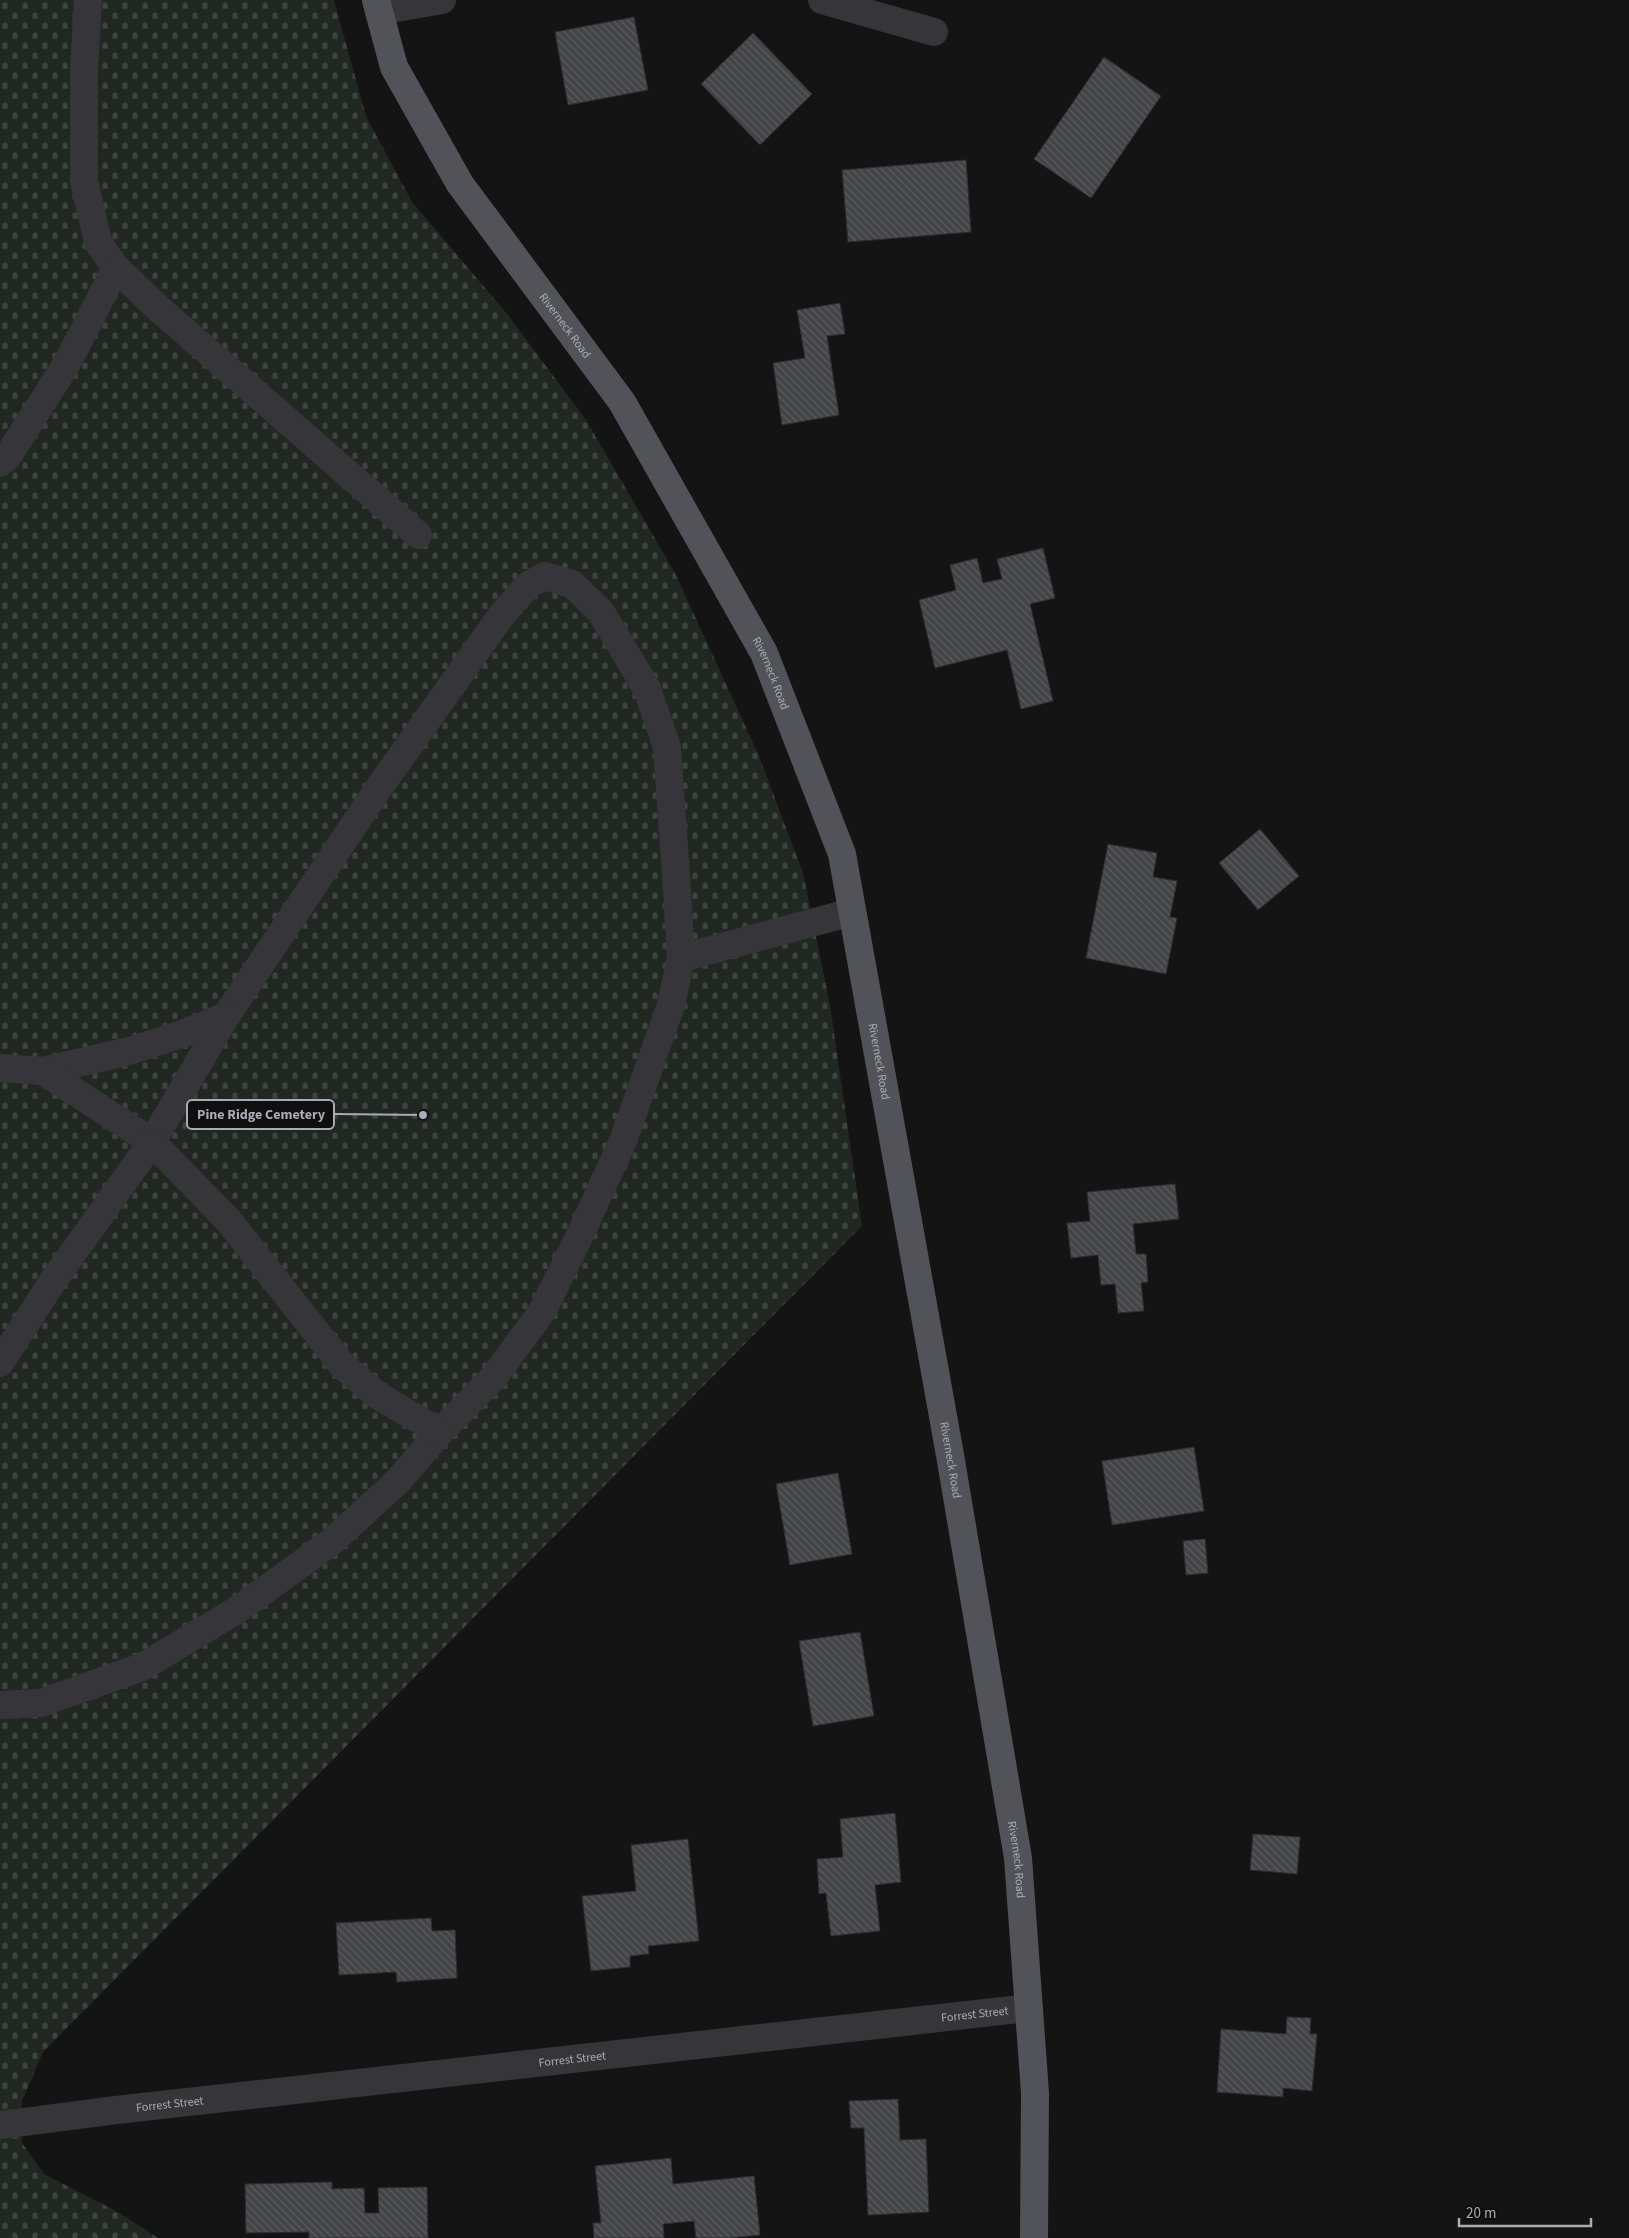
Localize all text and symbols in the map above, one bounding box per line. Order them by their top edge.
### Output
street label: Riverneck Road [535,289,595,362]
street label: Riverneck Road [748,634,794,712]
street label: Riverneck Road [864,1022,894,1101]
callout: Pine Ridge Cemetery [187,1100,334,1129]
text: Pine Ridge Cemetery [197,1105,326,1125]
street label: Riverneck Road [936,1420,966,1500]
street label: Riverneck Road [1003,1820,1029,1899]
street label: Forrest Street [940,2002,1009,2026]
street label: Forrest Street [538,2047,607,2071]
street label: Forrest Street [135,2092,204,2116]
scale bar [1459,2196,1592,2228]
text: 20 m [1466,2203,1496,2224]

